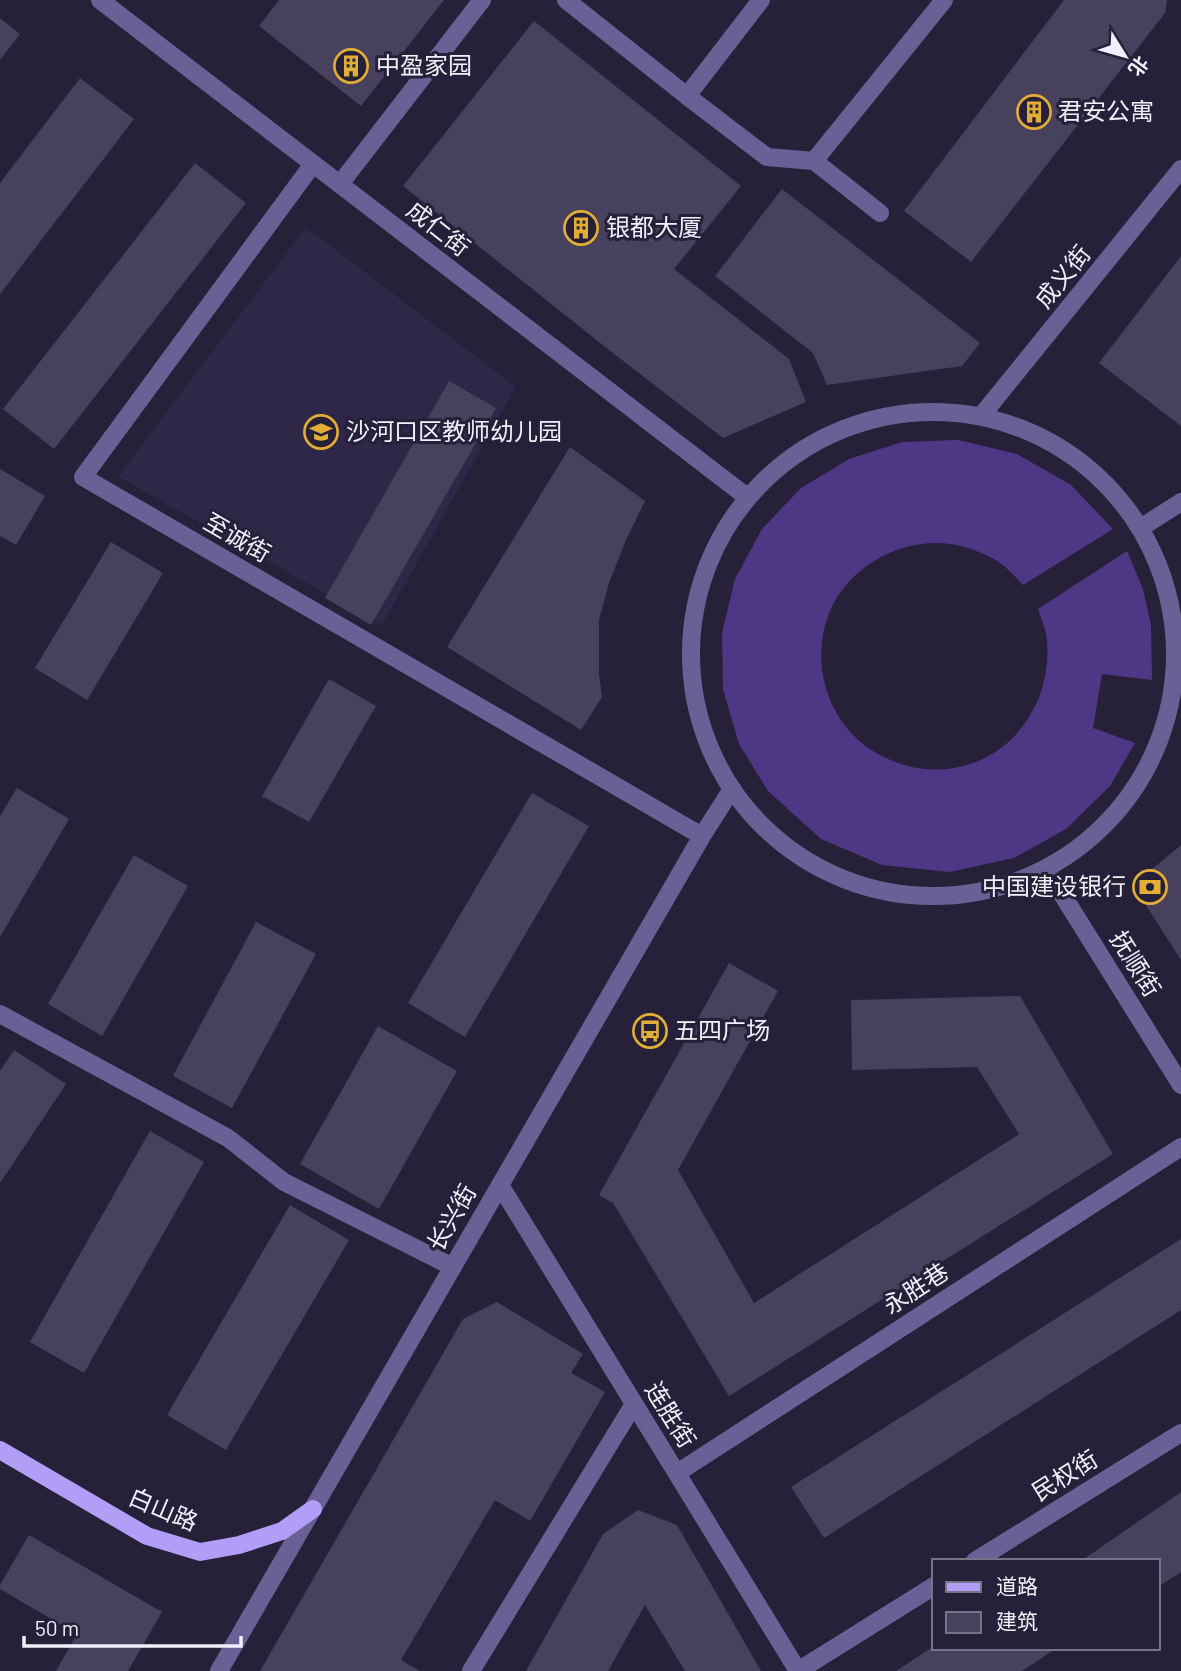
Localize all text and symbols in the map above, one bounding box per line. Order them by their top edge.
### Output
north arrow [1090,21,1160,91]
building icon: 中盈家园 [332,47,370,85]
place label: 中盈家园 [376,50,472,79]
text: 北 [1124,52,1154,81]
building icon: 君安公寓 [1015,93,1053,131]
place label: 君安公寓 [1058,96,1154,125]
street label: 成仁街 [402,194,476,261]
building icon: 银都大厦 [562,209,600,247]
place label: 银都大厦 [606,212,702,241]
street label: 成义街 [1028,239,1096,313]
school or university icon: 沙河口区教师幼儿园 [302,413,340,451]
place label: 沙河口区教师幼儿园 [346,416,562,445]
street label: 至诚街 [199,506,276,567]
bank icon: 中国建设银行 [1131,868,1169,906]
place label: 中国建设银行 [982,871,1126,900]
street label: 抚顺街 [1105,925,1168,1001]
bus stop icon: 五四广场 [631,1012,669,1050]
place label: 五四广场 [674,1015,770,1044]
street label: 长兴街 [420,1179,481,1256]
street label: 永胜巷 [877,1256,953,1320]
street label: 连胜街 [640,1376,703,1452]
street label: 民权街 [1026,1443,1102,1506]
street label: 白山路 [125,1481,202,1536]
legend [932,1559,1160,1650]
text: 道路 [996,1573,1038,1598]
scale bar [24,1604,242,1648]
text: 建筑 [996,1608,1038,1633]
text: 50 m [35,1615,79,1640]

